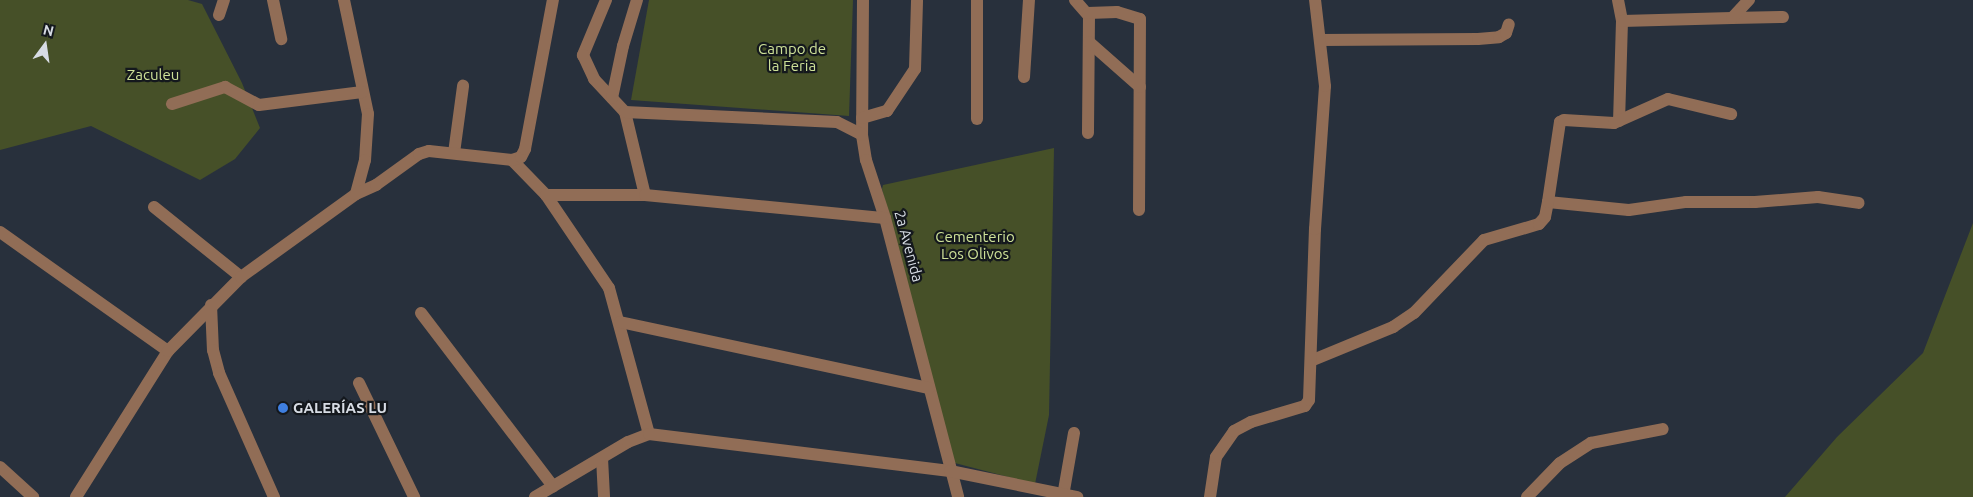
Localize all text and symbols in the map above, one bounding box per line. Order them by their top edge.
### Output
north arrow [20,20,70,70]
text: N [42,21,56,39]
park label: Campo de la Feria [758,39,826,74]
park label: Zaculeu [127,66,179,84]
street label: 2a Avenida [891,208,927,284]
park label: Cementerio Los Olivos [935,227,1015,262]
place label: GALERÍAS LU [293,399,387,417]
marker: GALERÍAS LU [277,402,289,414]

